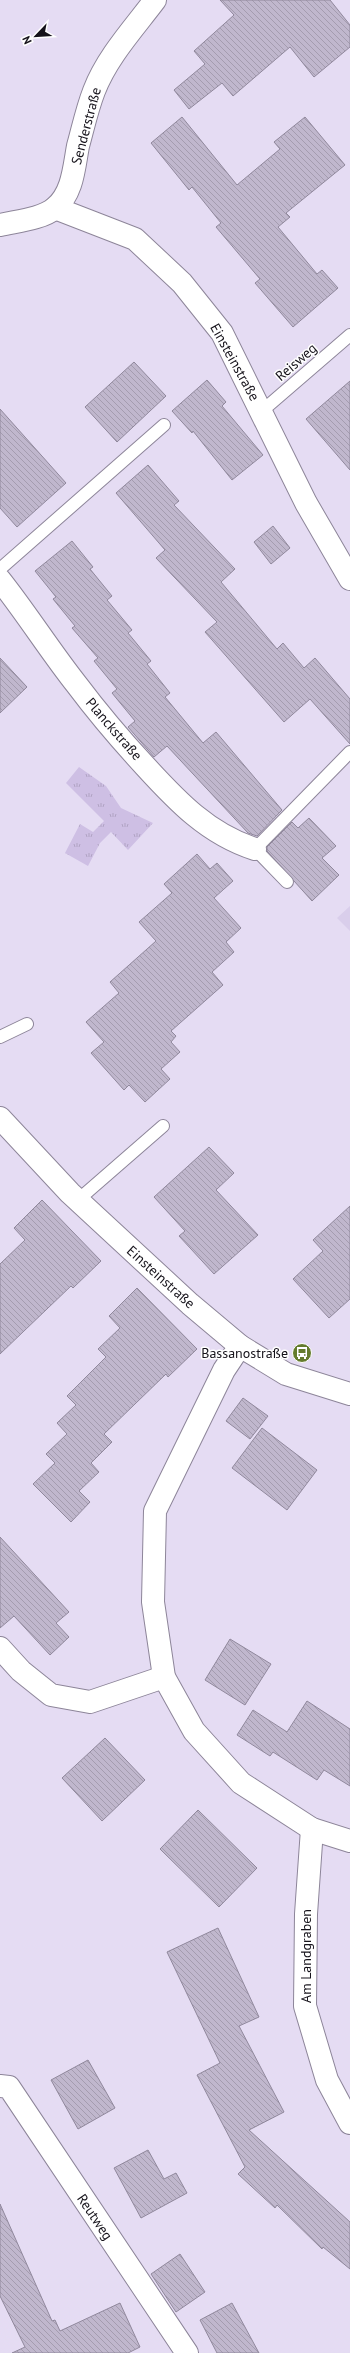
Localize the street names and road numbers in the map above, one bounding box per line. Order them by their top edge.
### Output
street label: Senderstraße [67,85,105,167]
street label: Einsteinstraße [206,320,264,404]
street label: Reisweg [272,339,320,385]
street label: Planckstraße [82,694,146,764]
street label: Einsteinstraße [123,1242,199,1312]
street label: Am Landgraben [297,1909,315,2003]
street label: Reutweg [73,2191,117,2243]

